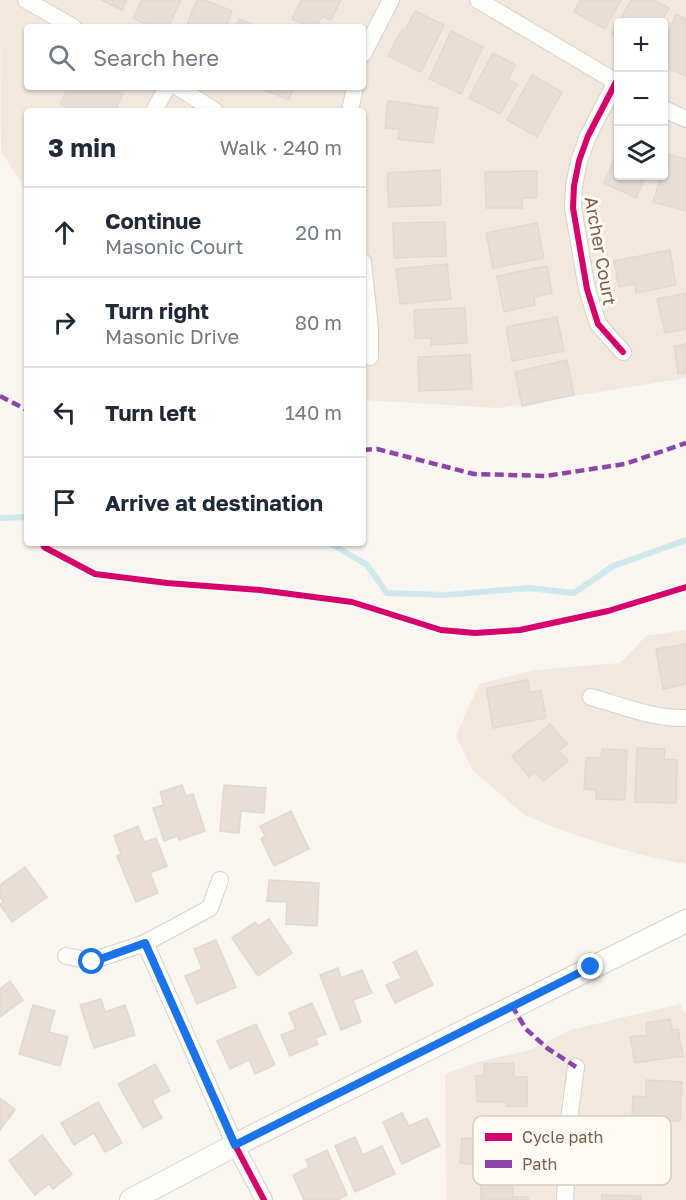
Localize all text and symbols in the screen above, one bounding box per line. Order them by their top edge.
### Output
map controls [614,18,668,180]
button: + [614,18,668,72]
search box [24,24,366,90]
icon: search [45,41,78,74]
text: Search here [93,44,219,71]
button: − [614,72,668,126]
button: layers [614,126,668,180]
text: 3 min [48,132,116,163]
text: Walk · 240 m [220,135,342,159]
street label: Archer Court [581,195,621,307]
text: Continue [105,207,201,234]
icon: ahead [48,216,81,249]
text: 20 m [295,220,342,244]
text: Masonic Court [105,234,244,258]
text: Turn right [105,297,209,324]
icon: right [48,306,81,339]
text: 80 m [295,310,342,334]
text: Masonic Drive [105,324,239,348]
icon: left [48,396,81,429]
text: Turn left [105,399,196,426]
text: 140 m [285,400,342,424]
icon: arrive [48,486,81,519]
text: Arrive at destination [105,489,323,516]
route start [78,948,104,974]
route end [577,953,603,979]
legend [473,1116,671,1185]
text: Cycle path [522,1127,603,1147]
text: Path [522,1154,557,1174]

